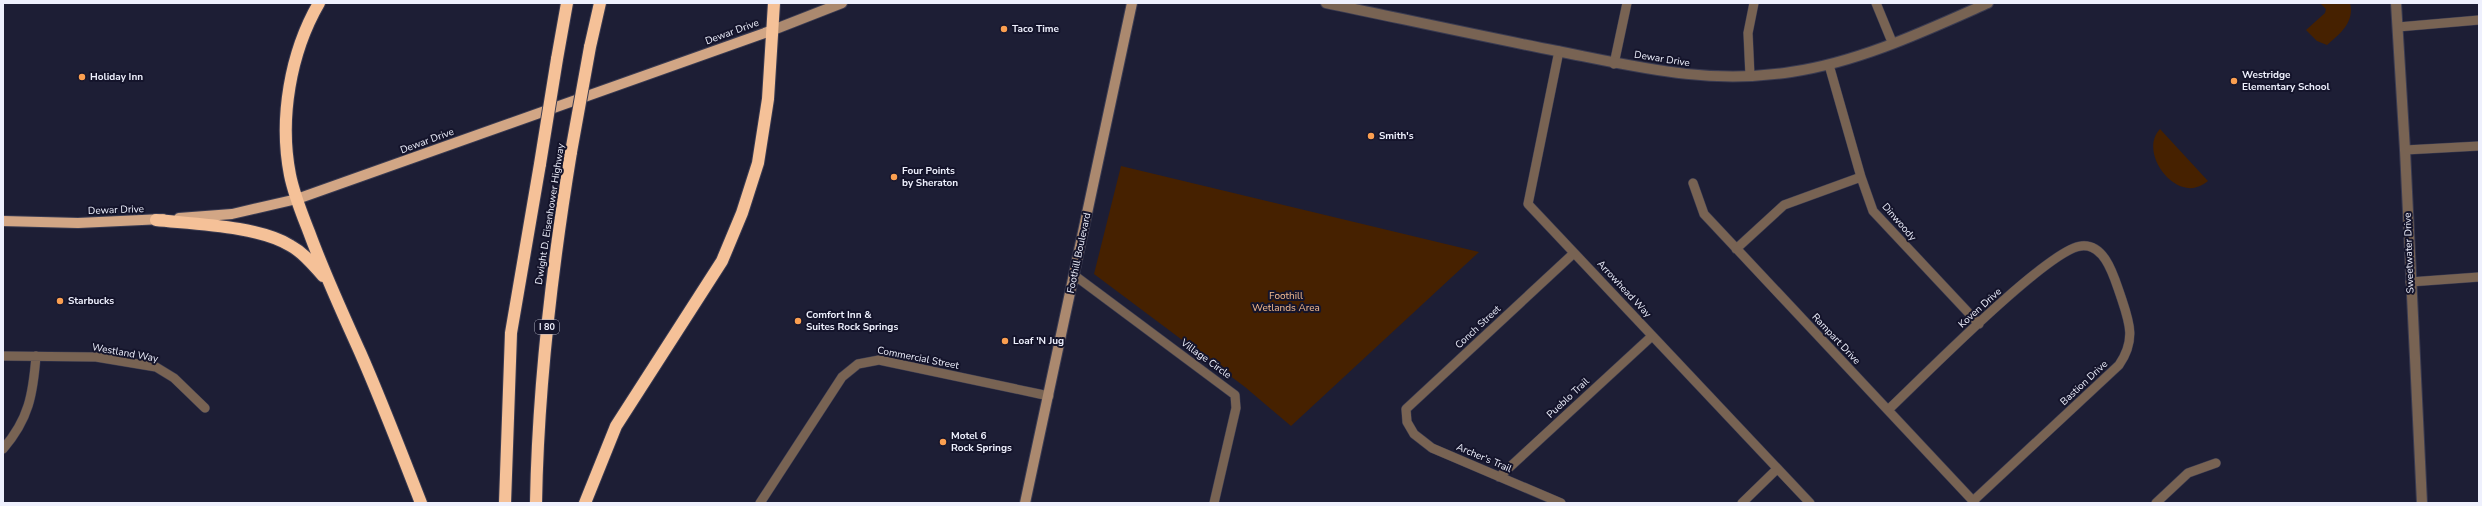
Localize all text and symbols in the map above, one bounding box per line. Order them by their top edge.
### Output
street label: Dewar Drive [703,16,761,48]
place label: Taco Time [1012,22,1060,36]
marker: Taco Time [999,24,1009,34]
street label: Dewar Drive [1633,48,1691,70]
place label: Westridge Elementary School [2242,68,2330,94]
place label: Holiday Inn [90,70,143,84]
marker: Holiday Inn [77,72,87,82]
marker: Westridge Elementary School [2229,76,2239,86]
street label: Dewar Drive [398,125,456,157]
place label: Smith's [1379,129,1414,143]
marker: Smith's [1366,131,1376,141]
street label: Dwight D. Eisenhower Highway [532,142,568,286]
place label: Four Points by Sheraton [902,164,958,190]
marker: Four Points by Sheraton [889,172,899,182]
street label: Dinwoody [1879,200,1920,245]
street label: Dewar Drive [88,202,144,218]
street label: Foothill Boulevard [1064,211,1094,295]
street label: Sweetwater Drive [2401,212,2417,294]
street label: Arrowhead Way [1594,257,1655,321]
street label: Koven Drive [1955,285,2005,331]
park label: Foothill Wetlands Area [1252,289,1320,315]
place label: Starbucks [68,294,114,308]
marker: Starbucks [55,296,65,306]
street label: Conch Street [1452,302,1504,352]
place label: Comfort Inn & Suites Rock Springs [806,308,898,334]
street label: Rampart Drive [1809,310,1863,368]
marker: Comfort Inn & Suites Rock Springs [793,316,803,326]
road number: I 80 [535,320,559,334]
place label: Loaf 'N Jug [1013,334,1064,348]
street label: Village Circle [1177,335,1234,382]
marker: Loaf 'N Jug [1000,336,1010,346]
street label: Westland Way [91,340,160,366]
street label: Commercial Street [876,343,961,373]
street label: Bastion Drive [2057,357,2111,409]
street label: Pueblo Trail [1544,375,1592,421]
place label: Motel 6 Rock Springs [951,429,1012,455]
marker: Motel 6 Rock Springs [938,437,948,447]
street label: Archer's Trail [1454,440,1514,476]

